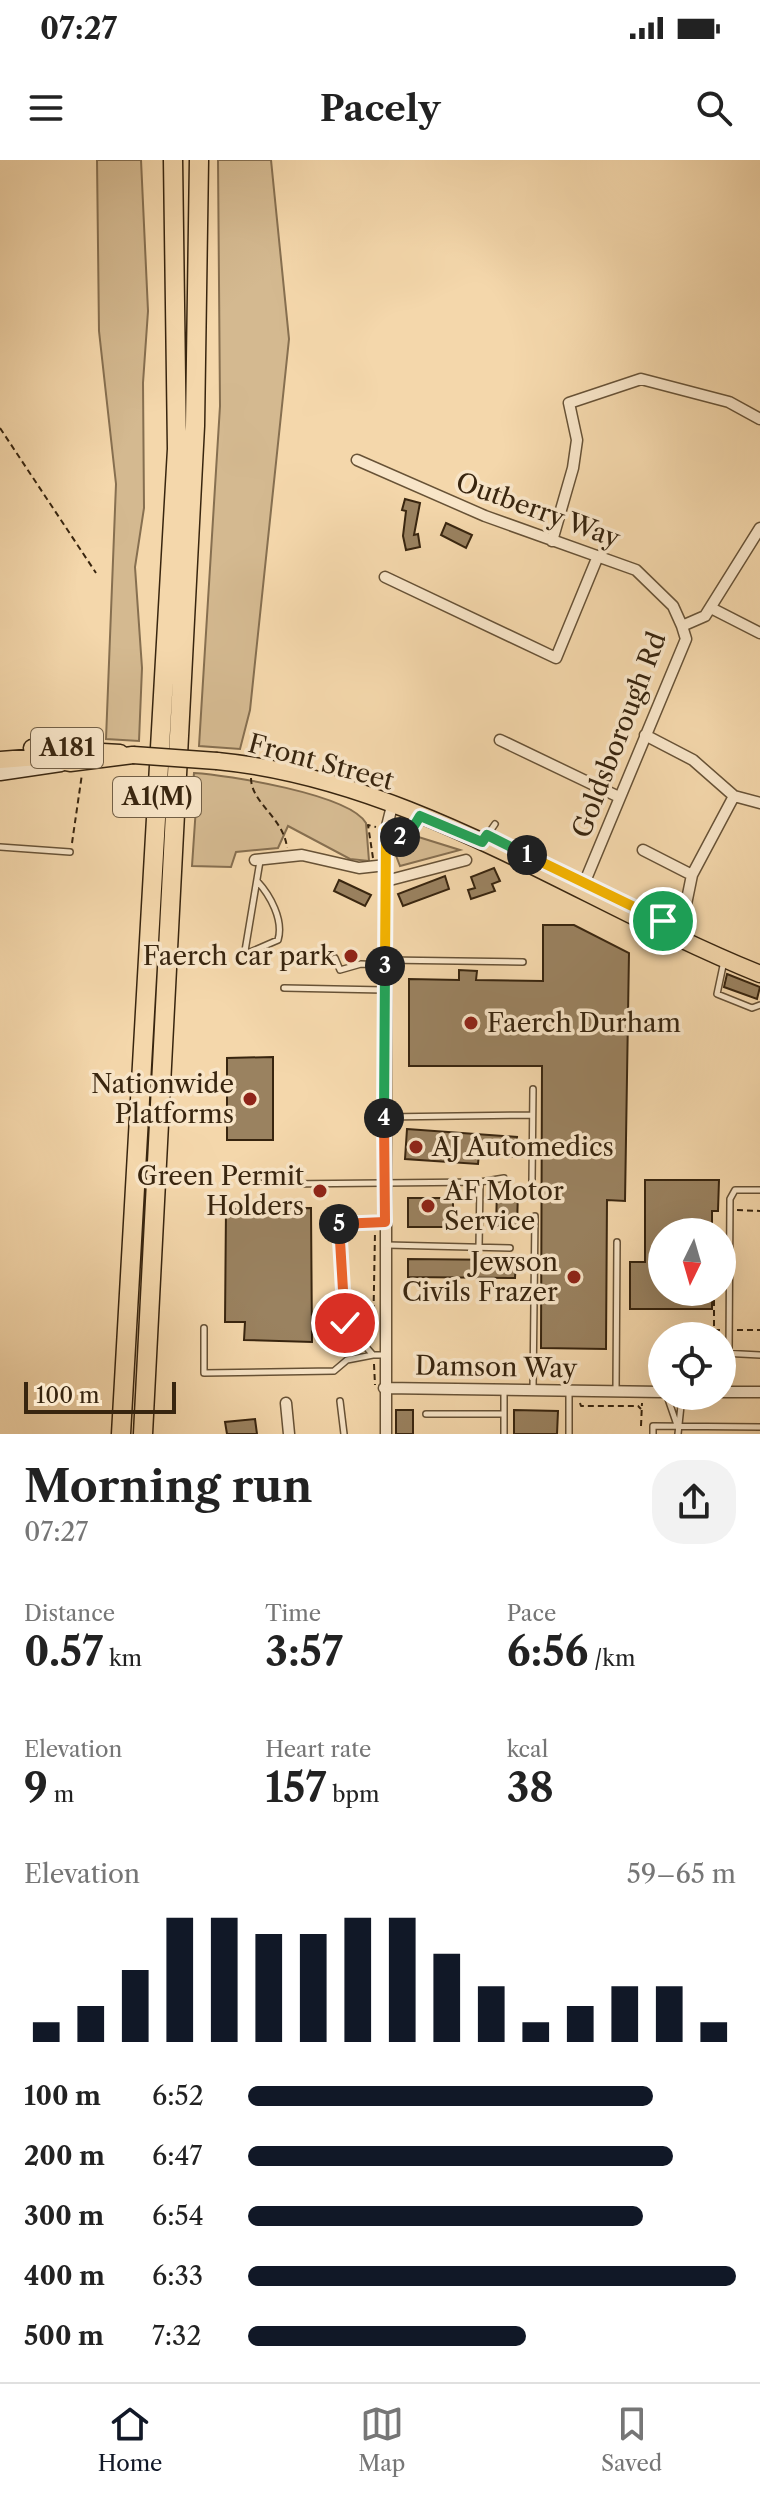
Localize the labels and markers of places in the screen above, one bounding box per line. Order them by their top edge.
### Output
pin: 2 [380,817,420,857]
pin: 1 [507,835,547,875]
pin [629,887,697,955]
place label: Faerch car park [143,940,336,972]
pin: 3 [365,946,405,986]
marker: Faerch car park [342,947,360,965]
place label: Faerch Durham [487,1007,681,1039]
marker: Faerch Durham [462,1014,480,1032]
place label: Nationwide Platforms [91,1068,234,1130]
marker: Nationwide Platforms [241,1090,259,1108]
pin: 4 [364,1098,404,1138]
place label: AJ Automedics [431,1131,614,1163]
marker: AJ Automedics [407,1138,425,1156]
place label: Green Permit Holders [137,1160,305,1222]
place label: AF Motor Service [443,1175,564,1237]
marker: Green Permit Holders [311,1182,329,1200]
marker: AF Motor Service [419,1197,437,1215]
pin: 5 [319,1204,359,1244]
place label: Jewson Civils Frazer [402,1246,558,1308]
marker: Jewson Civils Frazer [565,1268,583,1286]
pin [311,1289,379,1357]

